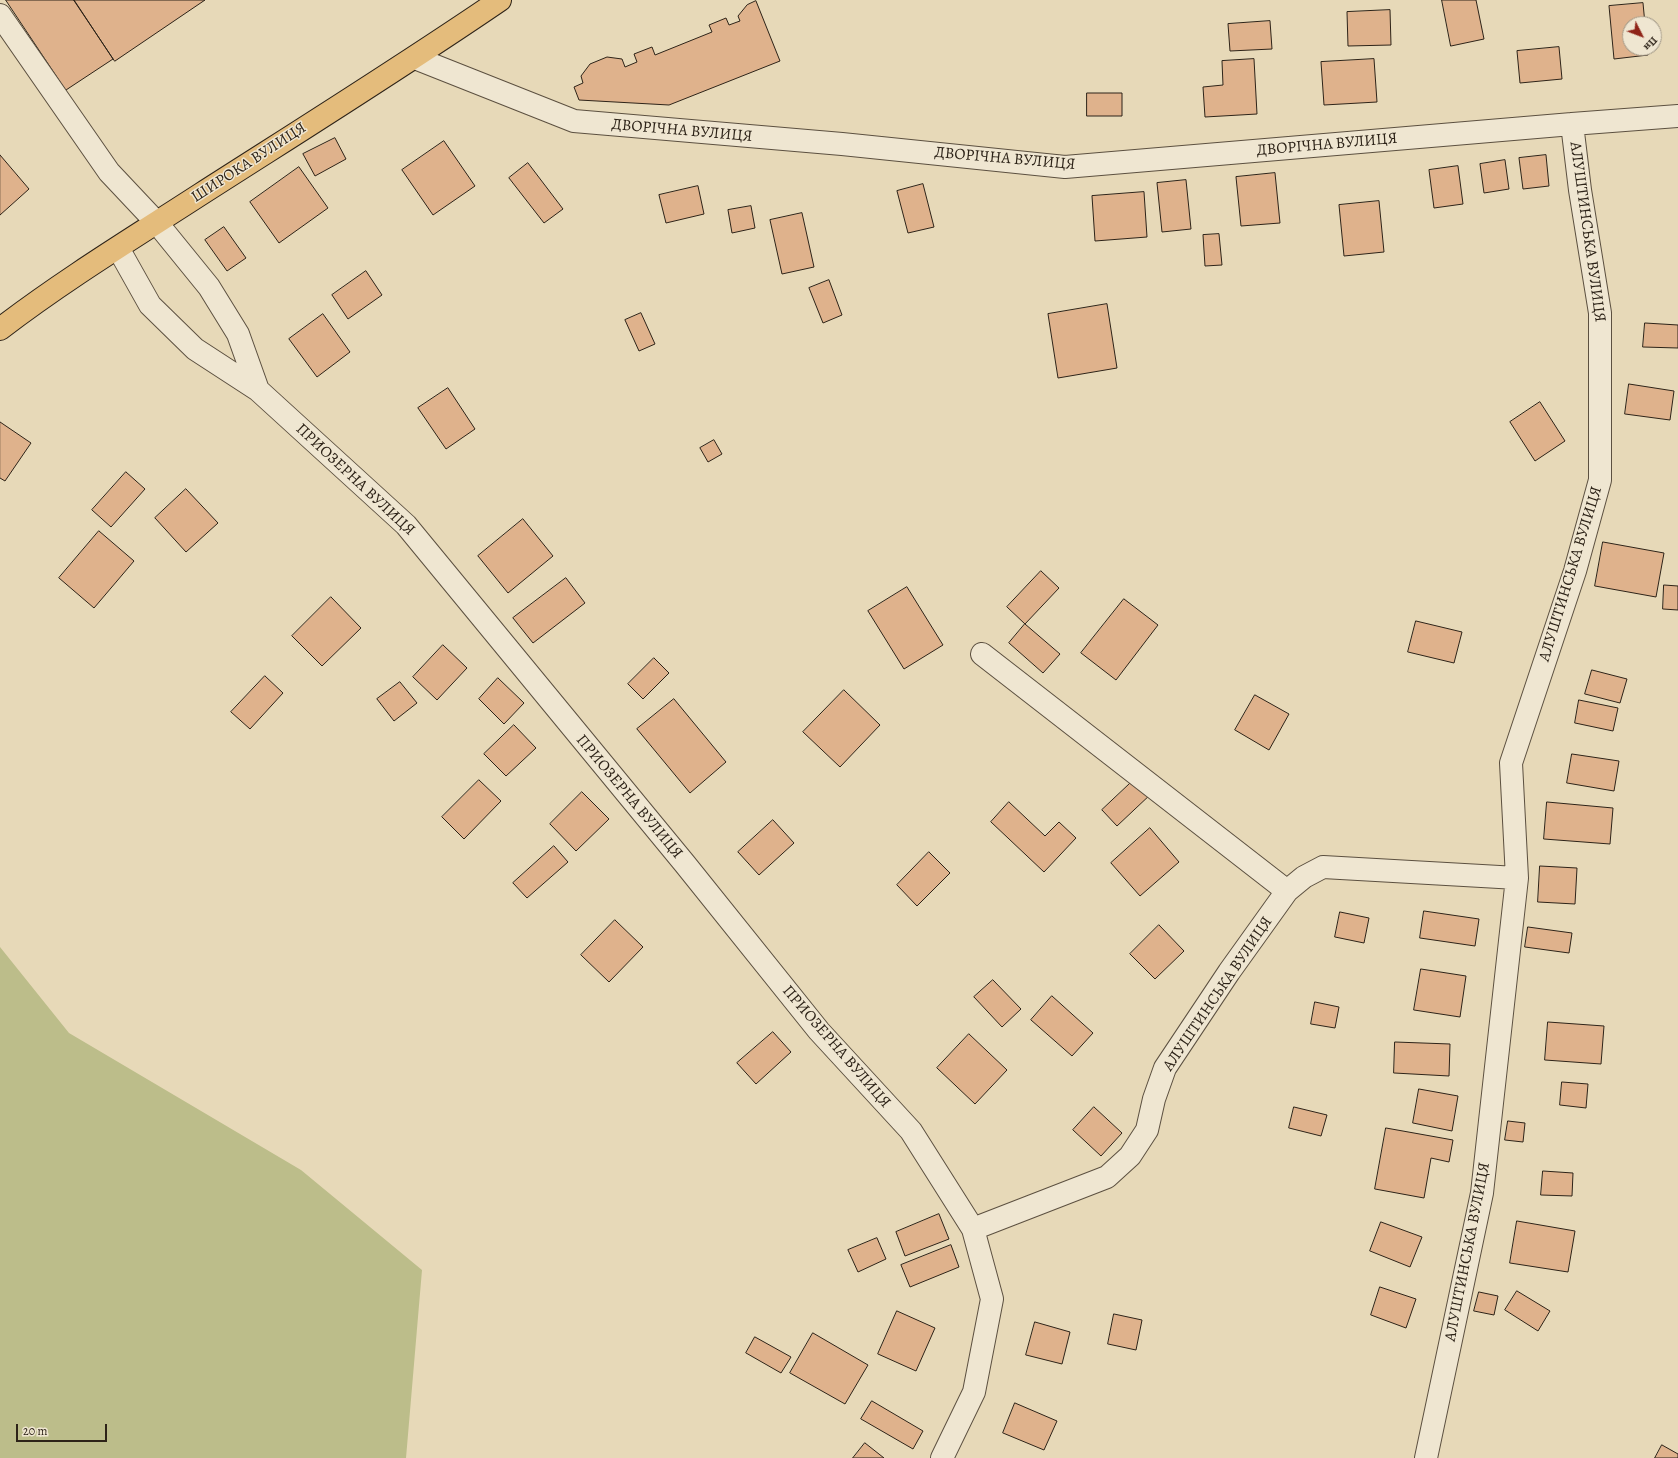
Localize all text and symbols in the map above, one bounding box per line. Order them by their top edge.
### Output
north arrow [1622,16,1662,56]
text: Пн [1640,33,1661,54]
street label: ДВОРІЧНА ВУЛИЦЯ [611,115,753,147]
street label: ШИРОКА ВУЛИЦЯ [188,119,310,207]
street label: ДВОРІЧНА ВУЛИЦЯ [1256,129,1398,161]
street label: АЛУШТИНСЬКА ВУЛИЦЯ [1565,141,1609,323]
street label: ДВОРІЧНА ВУЛИЦЯ [934,143,1076,175]
street label: ПРИОЗЕРНА ВУЛИЦЯ [291,420,419,540]
street label: АЛУШТИНСЬКА ВУЛИЦЯ [1535,484,1607,664]
street label: ПРИОЗЕРНА ВУЛИЦЯ [572,731,686,863]
street label: АЛУШТИНСЬКА ВУЛИЦЯ [1159,913,1277,1075]
street label: ПРИОЗЕРНА ВУЛИЦЯ [778,982,894,1112]
street label: АЛУШТИНСЬКА ВУЛИЦЯ [1441,1161,1495,1343]
scale bar [18,1416,109,1442]
text: 20 m [23,1423,47,1439]

